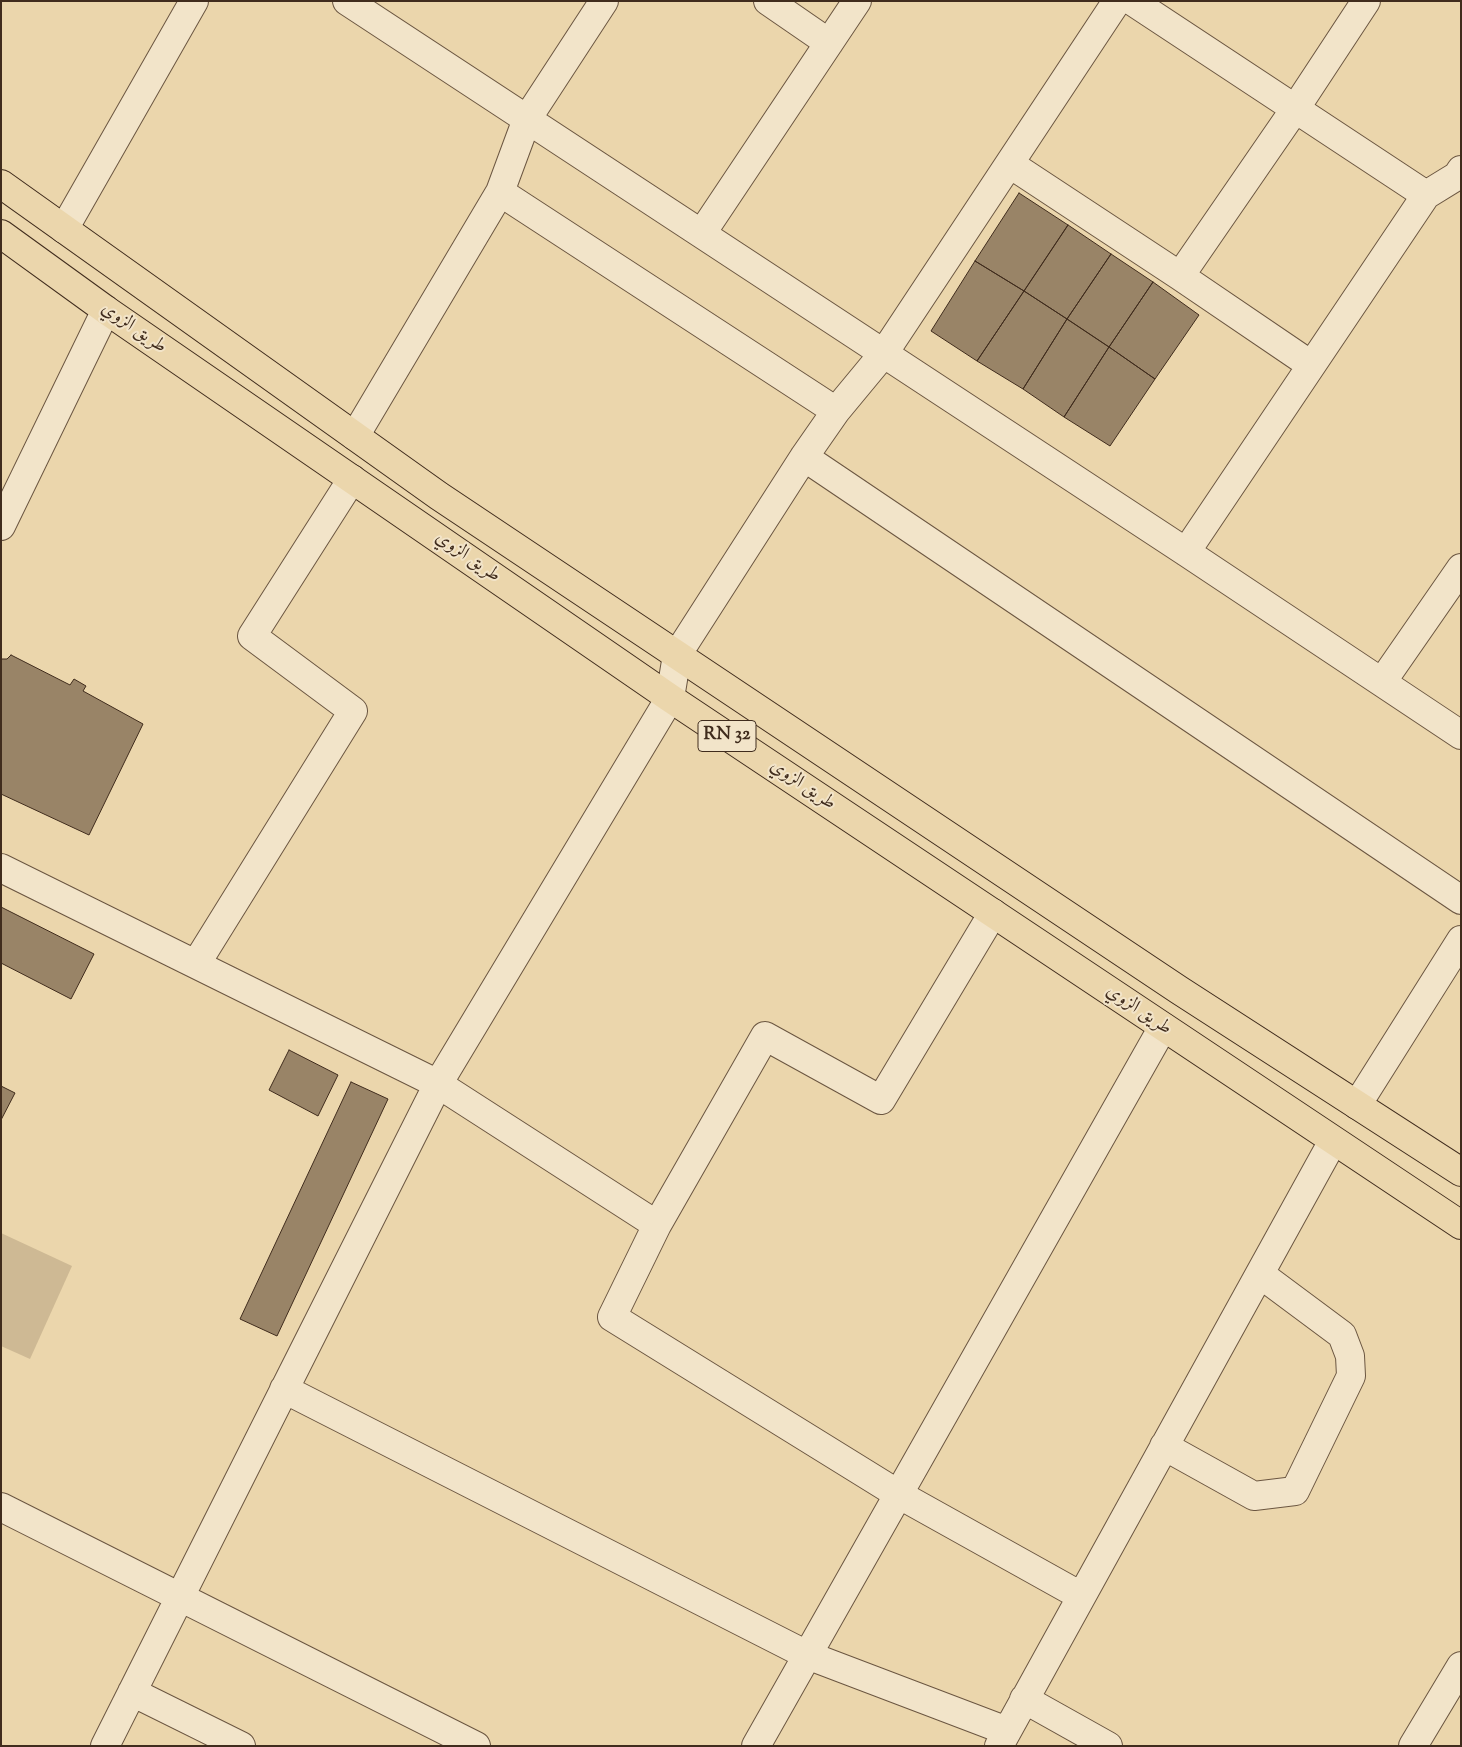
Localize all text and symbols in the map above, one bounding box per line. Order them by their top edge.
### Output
street label: طريق الزوي [96,298,170,360]
street label: طريق الزوي [430,527,504,589]
road number: RN 32 [698,720,756,751]
street label: طريق الزوي [765,756,839,816]
street label: طريق الزوي [1101,981,1175,1041]

